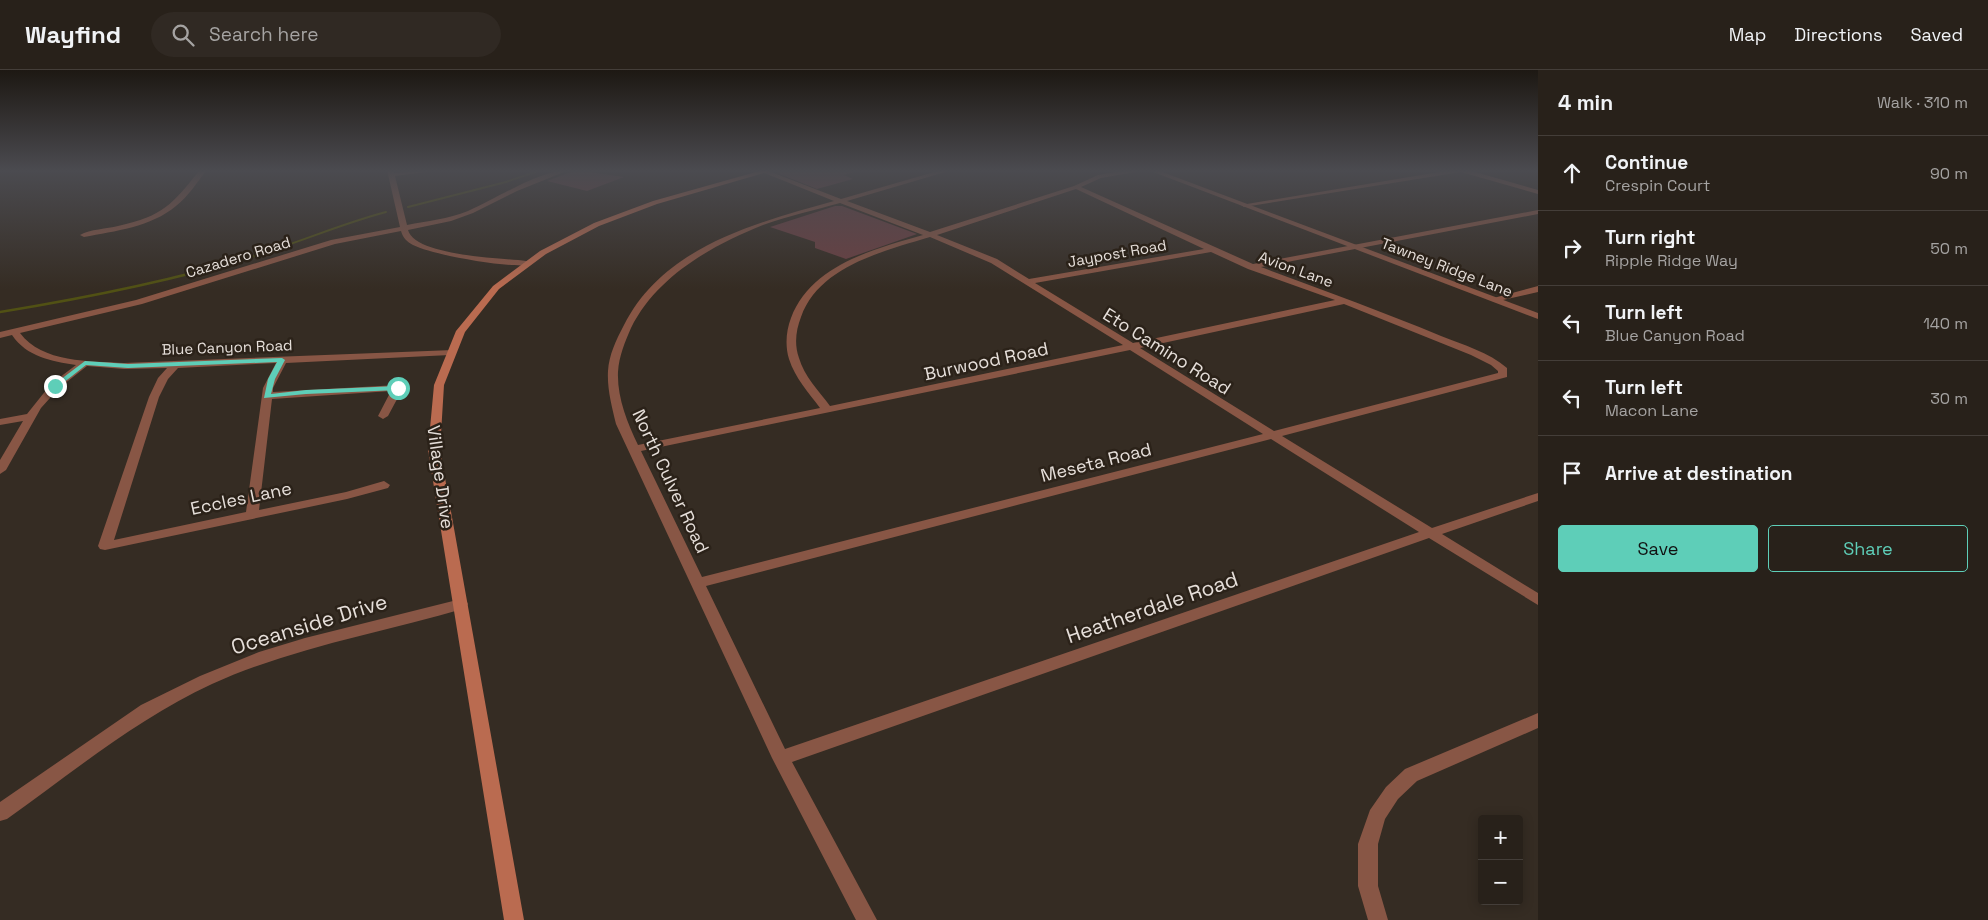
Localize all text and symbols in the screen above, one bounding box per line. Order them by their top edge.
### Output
search box [151,12,501,57]
text: Wayfind [25,19,121,50]
icon: search [169,21,197,49]
text: Search here [209,22,319,47]
text: Map [1729,23,1766,46]
text: Directions [1794,23,1883,46]
text: Saved [1911,23,1963,46]
text: 4 min [1558,89,1613,116]
text: Walk · 310 m [1877,92,1968,113]
text: Continue [1605,150,1688,175]
icon: ahead [1558,159,1586,187]
text: 90 m [1930,163,1968,184]
text: Crespin Court [1605,175,1710,196]
text: Turn right [1605,225,1695,250]
street label: Cazadero Road [183,232,293,282]
street label: Tawney Ridge Lane [1379,233,1515,301]
icon: right [1558,234,1586,262]
street label: Jaypost Road [1066,235,1168,271]
text: 50 m [1930,238,1968,259]
street label: Avion Lane [1256,247,1336,291]
text: Ripple Ridge Way [1605,250,1738,271]
text: Turn left [1605,300,1683,325]
street label: Eto Camino Road [1099,302,1235,400]
icon: left [1558,309,1586,337]
text: 140 m [1923,313,1968,334]
text: Blue Canyon Road [1605,325,1745,346]
street label: Blue Canyon Road [161,335,293,359]
street label: Burwood Road [922,337,1050,385]
route end [44,375,67,398]
text: Turn left [1605,375,1683,400]
route start [387,377,410,400]
icon: left [1558,384,1586,412]
text: 30 m [1930,388,1968,409]
text: Macon Lane [1605,400,1698,421]
street label: North Culver Road [628,405,714,557]
street label: Village Drive [422,424,460,530]
street label: Meseta Road [1038,437,1154,487]
icon: arrive [1558,459,1586,487]
text: Arrive at destination [1605,461,1793,486]
street label: Eccles Lane [188,476,294,520]
button: Save [1558,525,1758,572]
button: Share [1768,525,1968,572]
street label: Heatherdale Road [1062,565,1242,649]
street label: Oceanside Drive [228,587,390,661]
map controls [1478,815,1523,905]
button: + [1478,815,1523,860]
button: − [1478,860,1523,905]

